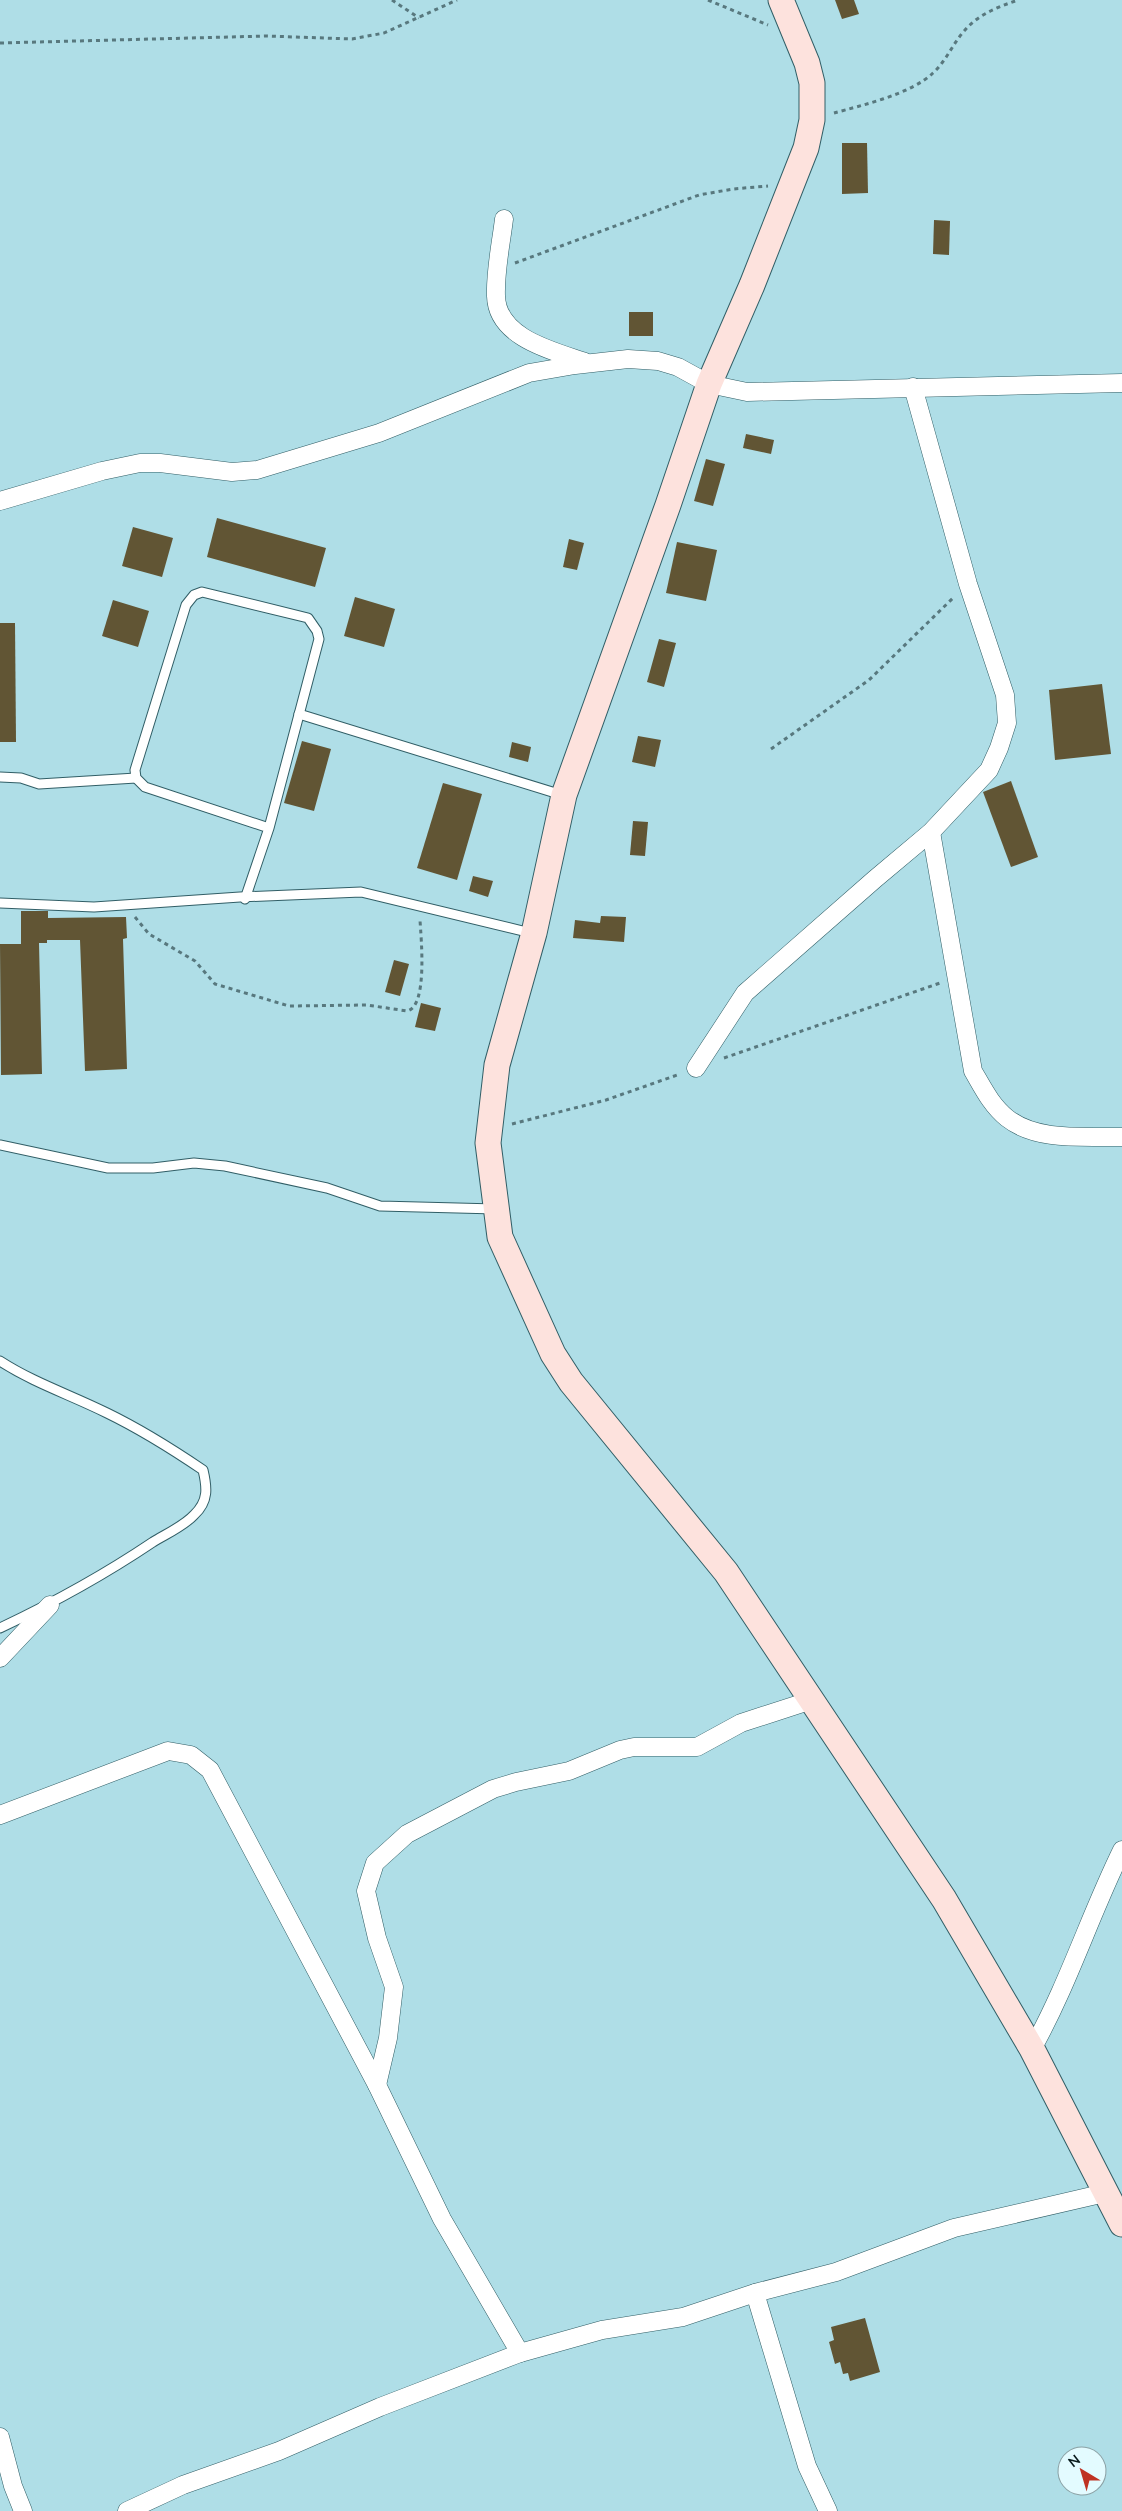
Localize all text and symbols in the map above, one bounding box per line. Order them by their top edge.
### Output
north arrow [1057,2446,1107,2496]
text: N [1064,2450,1084,2471]

